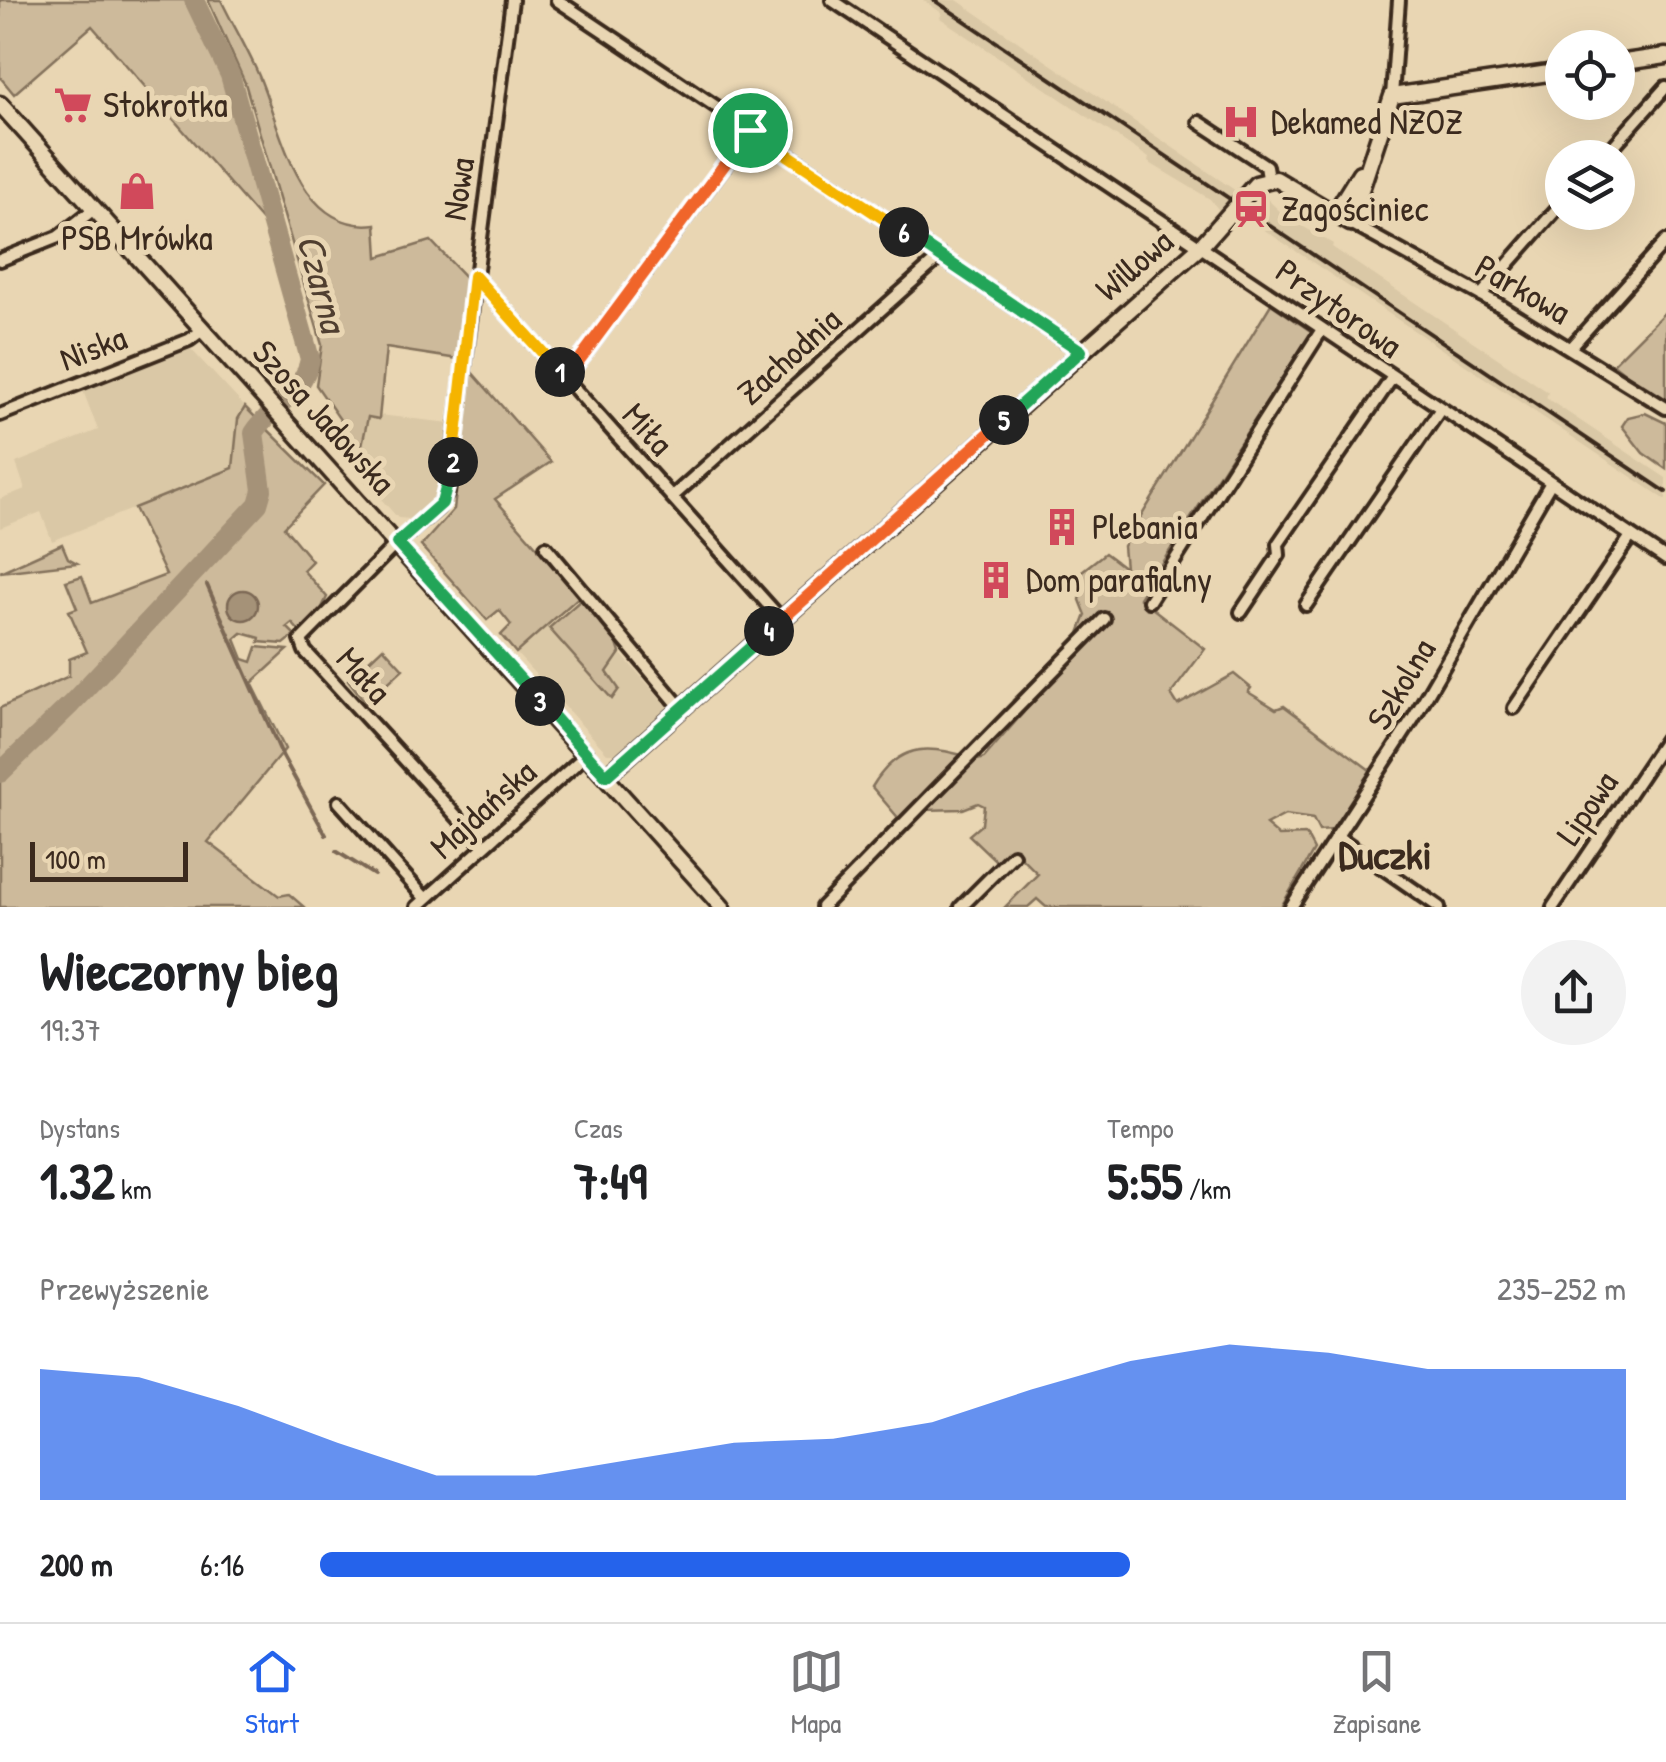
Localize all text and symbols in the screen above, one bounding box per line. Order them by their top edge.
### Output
map controls [1545,30,1635,230]
button: locate [1545,30,1635,120]
place label: Stokrotka [103,81,228,128]
supermarket icon: Stokrotka [52,84,94,126]
pin [708,88,793,173]
place label: Dekamed NZOZ [1271,98,1463,145]
hospital icon: Dekamed NZOZ [1220,101,1262,143]
icon: arrive [723,103,778,158]
button: layers [1545,140,1635,230]
street label: Nowa [430,154,485,223]
shop icon: PSB Mrówka [116,170,158,212]
place label: Zagościniec [1281,185,1429,232]
station icon: Zagościniec [1230,188,1272,230]
pin: 6 [879,207,929,257]
text: 6 [898,213,910,251]
place label: PSB Mrówka [61,214,213,261]
street label: Willowa [1085,218,1183,311]
water label: Czarna [285,228,362,341]
street label: Parkowa [1467,243,1580,335]
street label: Przytorowa [1267,247,1412,368]
street label: Zachodnia [727,296,851,415]
street label: Niska [53,313,133,382]
street label: Szosa Jadowska [242,329,407,504]
pin: 1 [535,347,585,397]
text: 1 [555,353,565,391]
street label: Miła [612,392,685,465]
pin: 5 [979,395,1029,445]
text: 5 [998,401,1010,439]
pin: 2 [428,437,478,487]
text: 2 [446,443,460,481]
place label: Plebania [1092,503,1198,550]
building icon: Plebania [1041,506,1083,548]
place label: Dom parafialny [1026,556,1212,603]
building icon: Dom parafialny [975,559,1017,601]
pin: 4 [744,606,794,656]
text: 4 [764,612,774,650]
street label: Szkolna [1355,629,1446,738]
street label: Mała [326,636,403,713]
pin: 3 [515,676,565,726]
text: 3 [534,682,546,720]
street label: Majdańska [419,748,546,869]
street label: Lipowa [1545,761,1629,854]
district label: Duczki [1338,827,1432,881]
scale bar [30,837,188,881]
text: 100 m [45,840,106,878]
text: Wieczorny bieg [40,933,338,1007]
button: share [1521,940,1626,1045]
text: 19:37 [40,1008,101,1051]
text: Dystans [40,1109,120,1147]
text: Czas [574,1109,623,1147]
text: Tempo [1107,1109,1174,1147]
text: 1.32 [40,1147,115,1215]
text: 7:49 [574,1147,647,1215]
text: 5:55 [1107,1147,1182,1215]
text: km [115,1170,152,1208]
text: /km [1182,1170,1231,1208]
text: Przewyższenie [40,1267,209,1310]
text: 235–252 m [1497,1267,1626,1310]
text: 200 m [40,1543,113,1586]
text: 6:16 [200,1543,245,1586]
tab: Start [245,1644,300,1742]
tab: Mapa [789,1644,844,1742]
tab: Zapisane [1333,1644,1421,1742]

